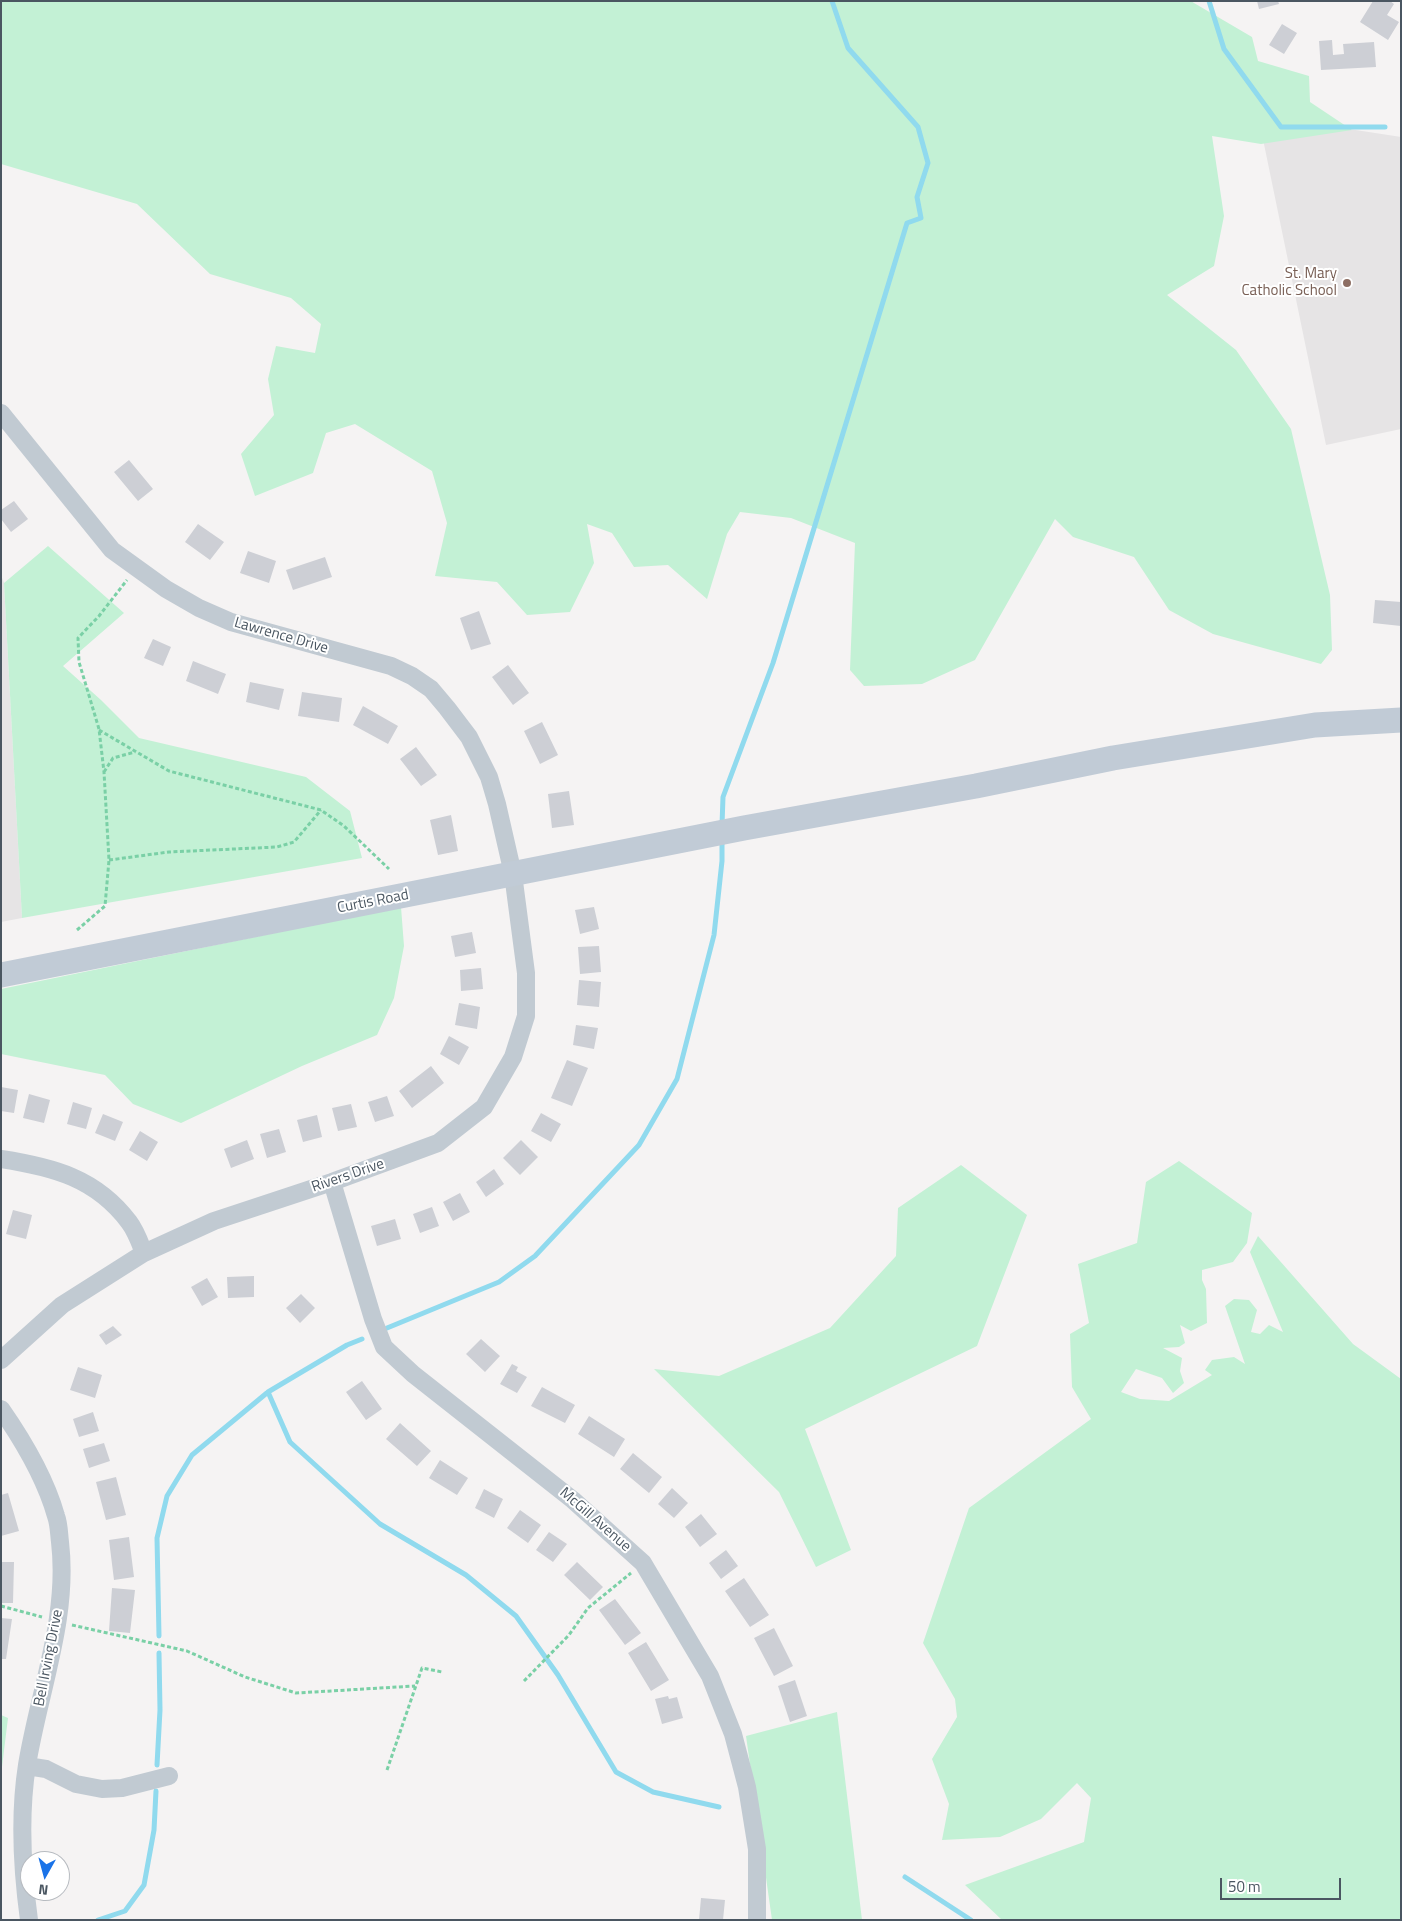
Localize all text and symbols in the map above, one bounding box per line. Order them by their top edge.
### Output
place label: St. Mary Catholic School [1241,265,1337,300]
marker: St. Mary Catholic School [1341,277,1353,289]
street label: Lawrence Drive [232,614,330,658]
street label: Curtis Road [336,886,410,918]
street label: Rivers Drive [309,1155,387,1197]
street label: McGill Avenue [556,1484,634,1556]
street label: Bell Irving Drive [31,1608,67,1708]
north arrow [20,1851,70,1901]
scale bar [1222,1868,1343,1900]
text: 50 m [1228,1875,1261,1898]
text: N [37,1879,49,1901]

